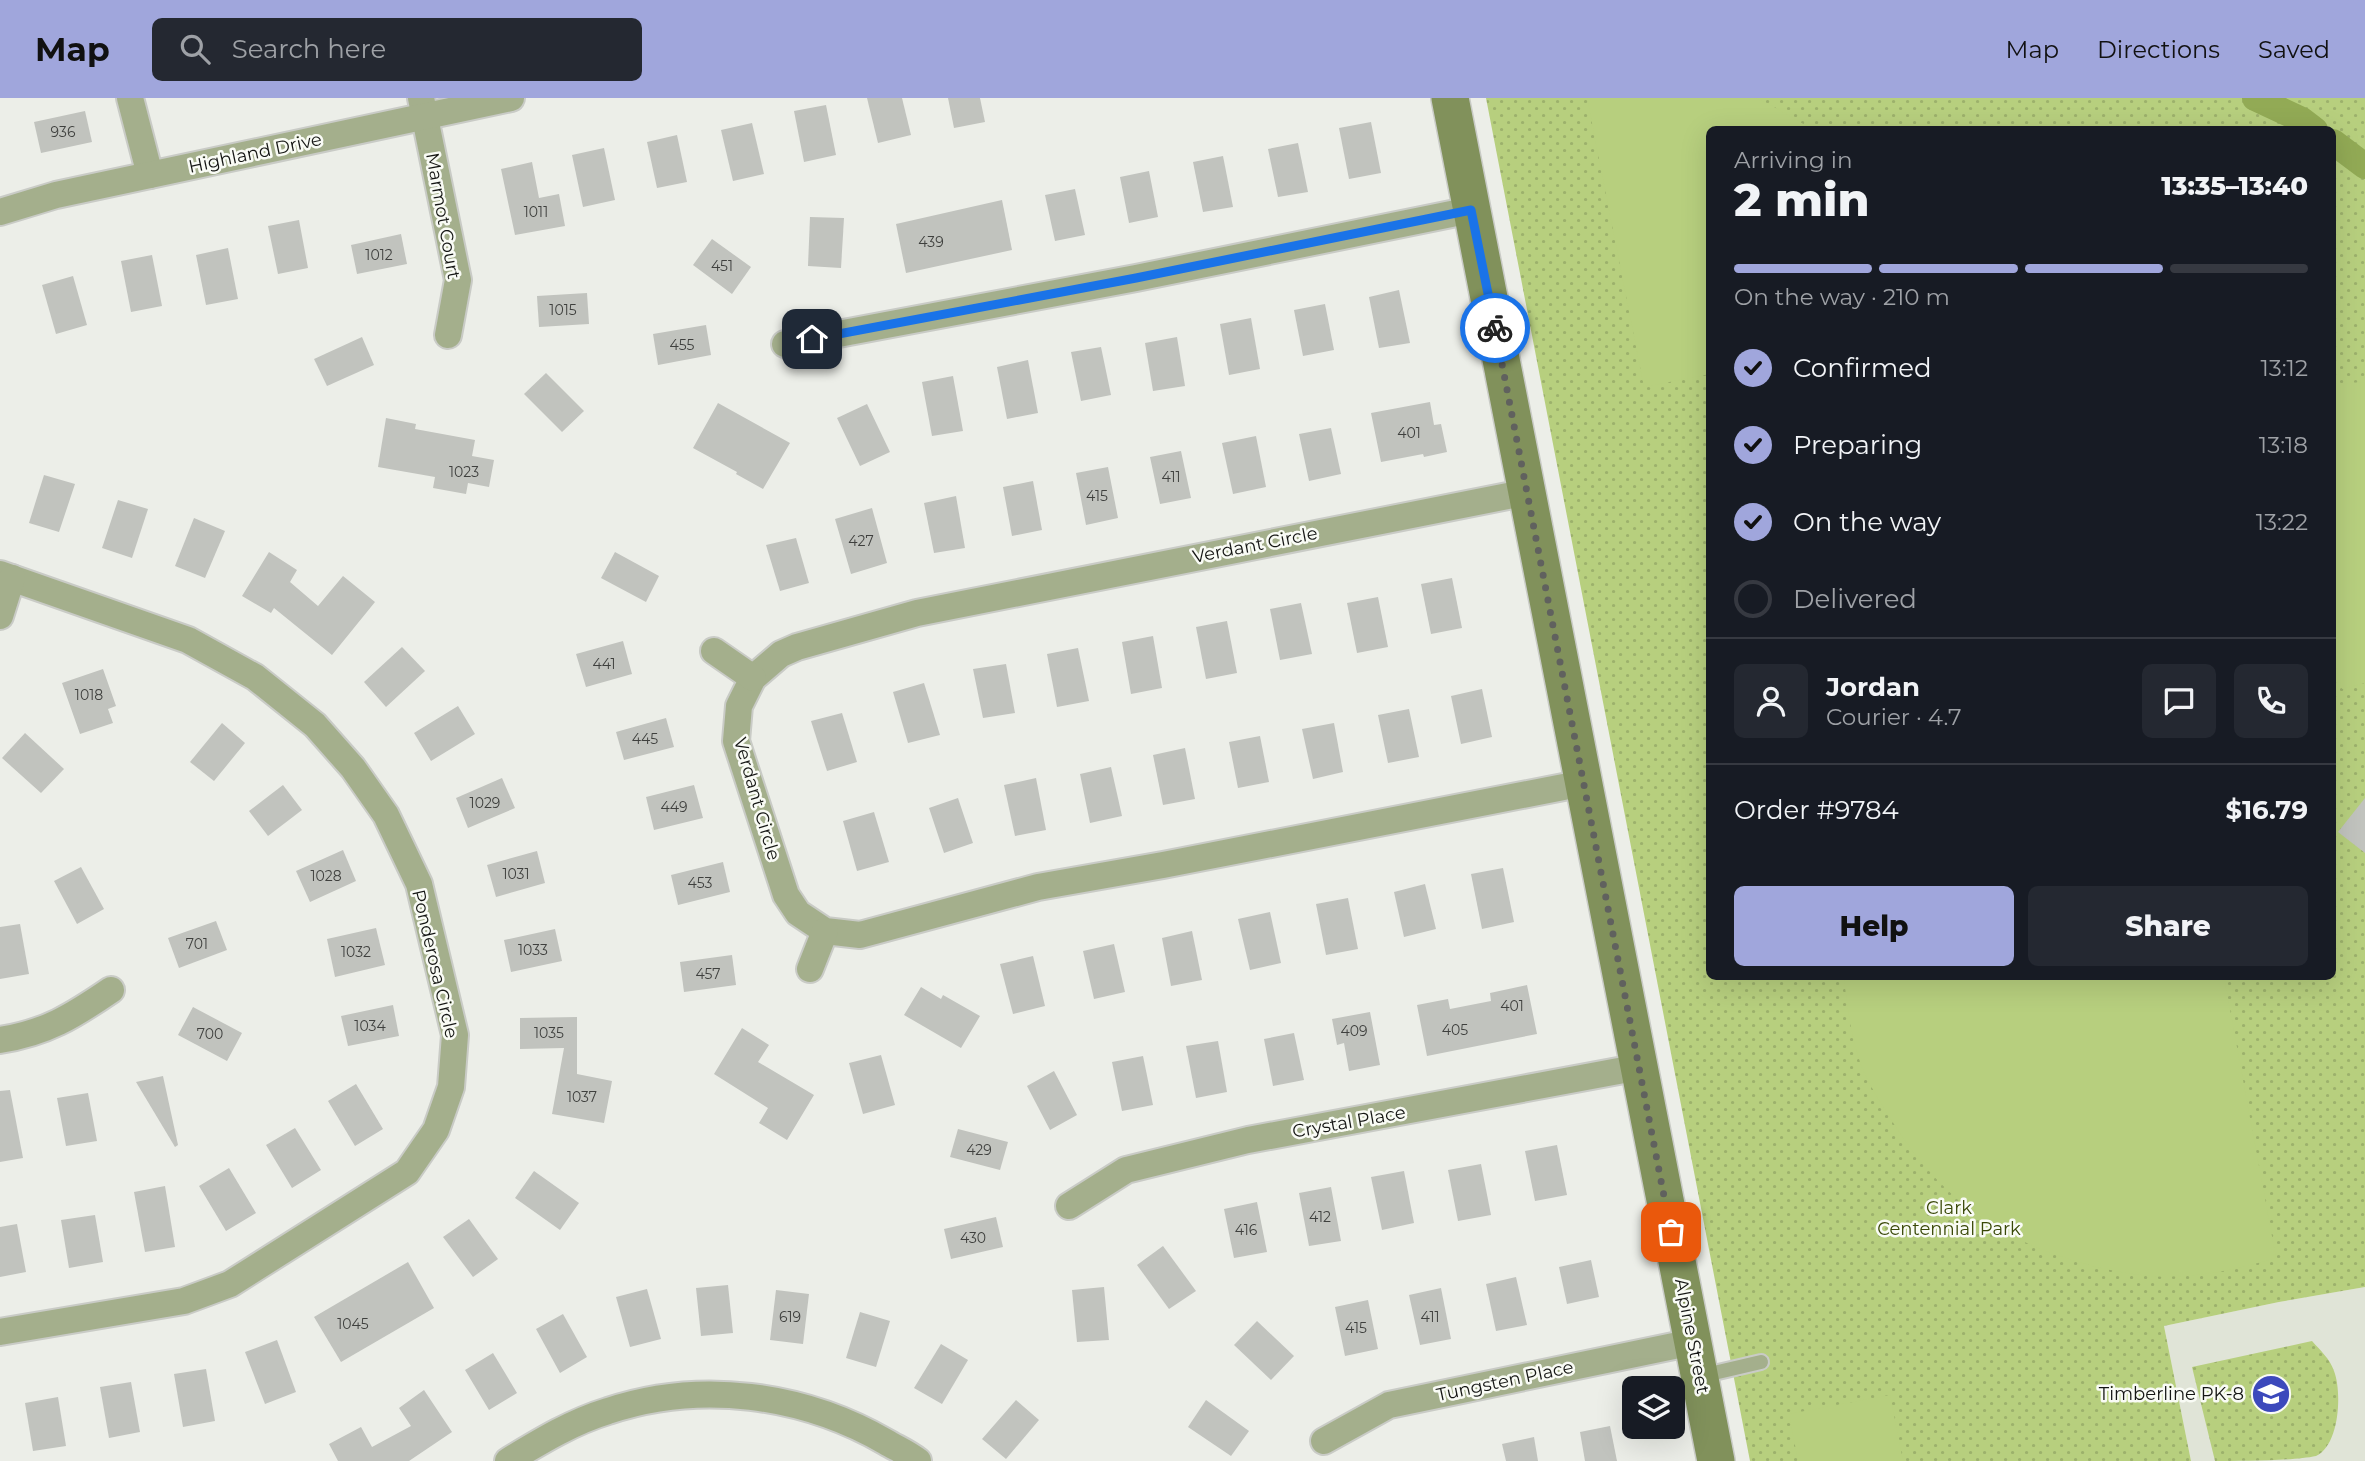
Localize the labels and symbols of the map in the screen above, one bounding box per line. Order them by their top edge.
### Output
house number: 936 [51,123,76,141]
street label: Highland Drive [186,128,324,178]
street label: Marmot Court [421,151,465,281]
house number: 1011 [524,203,548,221]
house number: 439 [918,233,944,251]
house number: 1012 [365,246,393,264]
house number: 451 [711,257,733,275]
courier [1460,293,1530,363]
house number: 1015 [549,301,577,319]
pin [782,309,842,369]
house number: 455 [669,336,695,354]
house number: 401 [1397,424,1421,442]
house number: 1023 [449,463,479,481]
house number: 411 [1161,468,1181,486]
house number: 415 [1086,487,1108,505]
street label: Verdant Circle [1191,522,1319,568]
house number: 427 [848,532,874,550]
house number: 441 [592,655,616,673]
house number: 1018 [75,686,103,704]
house number: 445 [632,730,658,748]
street label: Verdant Circle [729,735,785,863]
house number: 1029 [470,794,500,812]
house number: 449 [661,798,687,816]
house number: 1031 [502,865,530,883]
house number: 1028 [310,867,342,885]
house number: 453 [688,874,713,892]
street label: Ponderosa Circle [407,888,463,1041]
house number: 701 [186,935,208,953]
house number: 1033 [518,941,548,959]
house number: 1032 [341,943,371,961]
house number: 457 [695,965,721,983]
house number: 401 [1500,997,1524,1015]
house number: 1034 [354,1017,386,1035]
house number: 405 [1442,1021,1468,1039]
house number: 409 [1340,1022,1368,1040]
house number: 1035 [534,1024,564,1042]
house number: 700 [197,1025,223,1043]
house number: 1037 [567,1088,597,1106]
street label: Crystal Place [1291,1101,1407,1143]
house number: 429 [966,1141,992,1159]
park label: Clark Centennial Park [1877,1197,2021,1240]
pin [1641,1202,1701,1262]
house number: 412 [1309,1208,1331,1226]
house number: 416 [1235,1221,1258,1239]
house number: 430 [960,1229,986,1247]
street label: Alpine Street [1670,1276,1714,1396]
house number: 619 [779,1308,801,1326]
house number: 411 [1420,1308,1440,1326]
house number: 1045 [337,1315,369,1333]
house number: 415 [1345,1319,1367,1337]
street label: Tungsten Place [1435,1356,1576,1406]
school or university icon: Timberline PK-8 [2250,1373,2292,1415]
place label: Timberline PK-8 [2099,1383,2244,1405]

